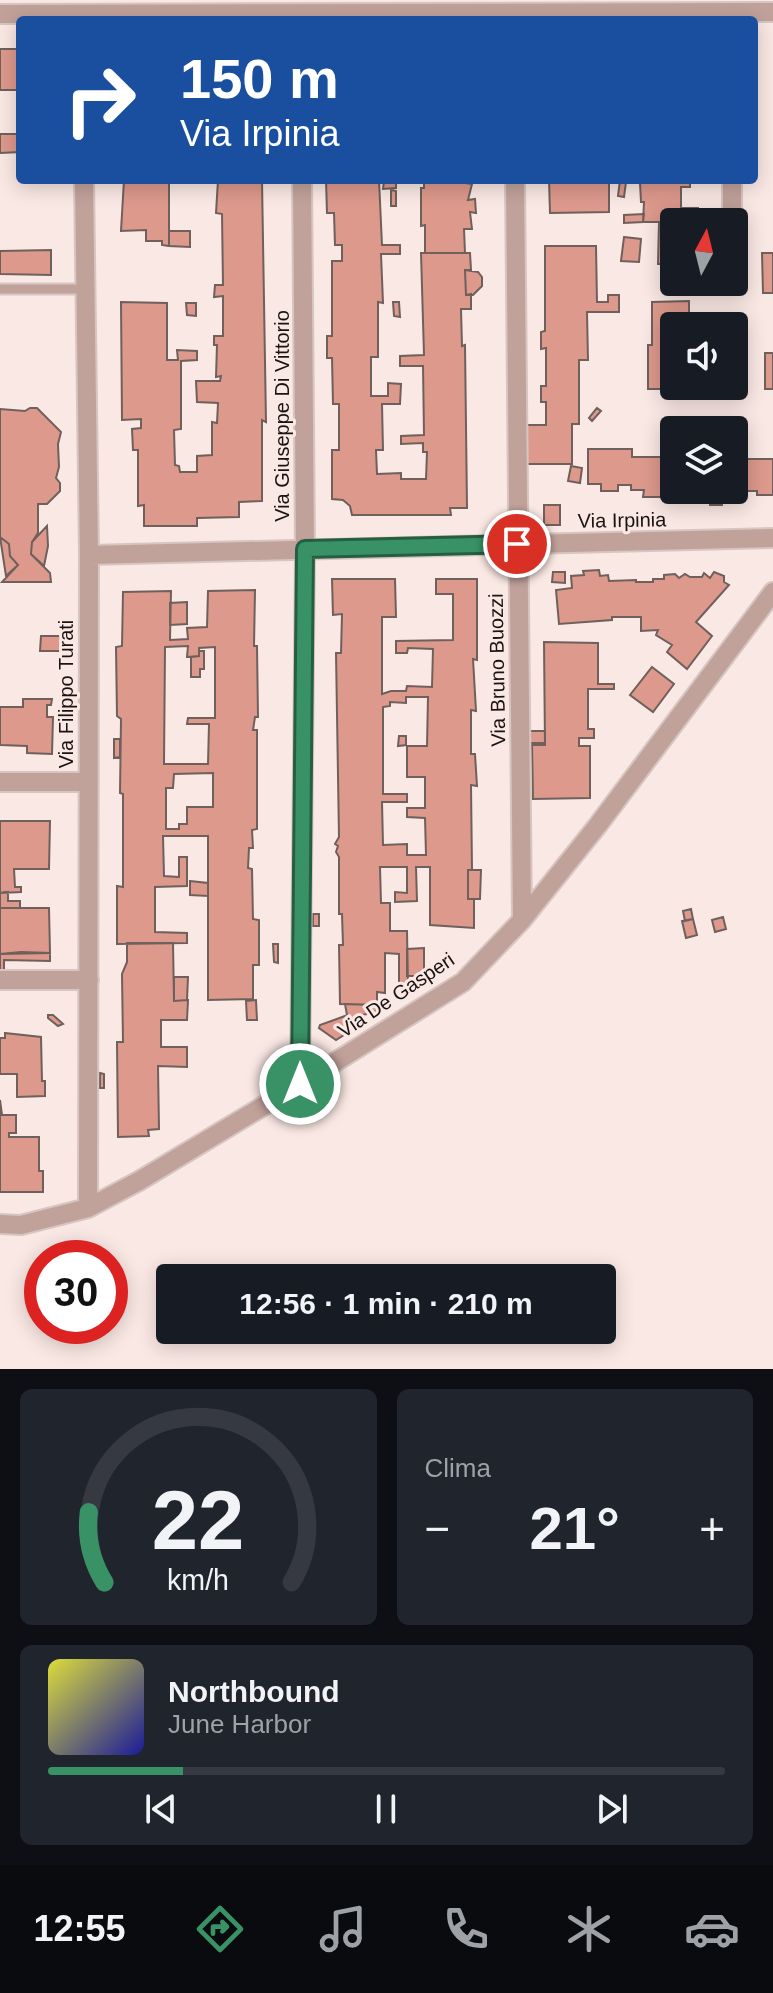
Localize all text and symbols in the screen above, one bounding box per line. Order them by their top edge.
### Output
text: 150 m [180,47,339,110]
icon: right [48,48,152,152]
text: Via Irpinia [180,113,339,154]
north arrow [660,208,748,296]
map controls [660,208,748,504]
street label: Via Giuseppe Di Vittorio [271,310,293,522]
button: sound [660,312,748,400]
button: layers [660,416,748,504]
street label: Via Irpinia [578,508,667,532]
pin [483,510,551,578]
icon: arrive [495,522,539,566]
street label: Via Bruno Buozzi [485,593,509,747]
street label: Via Filippo Turati [55,620,77,768]
street label: Via De Gasperi [334,948,458,1042]
position arrow [258,1042,342,1126]
speed limit sign: 30 [24,1240,128,1344]
text: 12:56 · 1 min · 210 m [239,1287,533,1320]
text: Clima [425,1453,491,1483]
text: 22 [152,1474,245,1567]
text: 21° [529,1495,620,1562]
text: − [425,1504,450,1553]
text: + [699,1504,725,1553]
text: km/h [167,1564,229,1596]
text: Northbound [168,1675,340,1708]
text: June Harbor [168,1709,311,1739]
icon: previous [139,1787,183,1831]
icon: pause [364,1787,408,1831]
icon: next [590,1787,634,1831]
icon: directions [192,1901,248,1957]
icon: music [315,1901,371,1957]
icon: phone [438,1901,494,1957]
icon: climate [561,1901,617,1957]
icon: car [684,1901,740,1957]
text: 12:55 [33,1908,125,1949]

